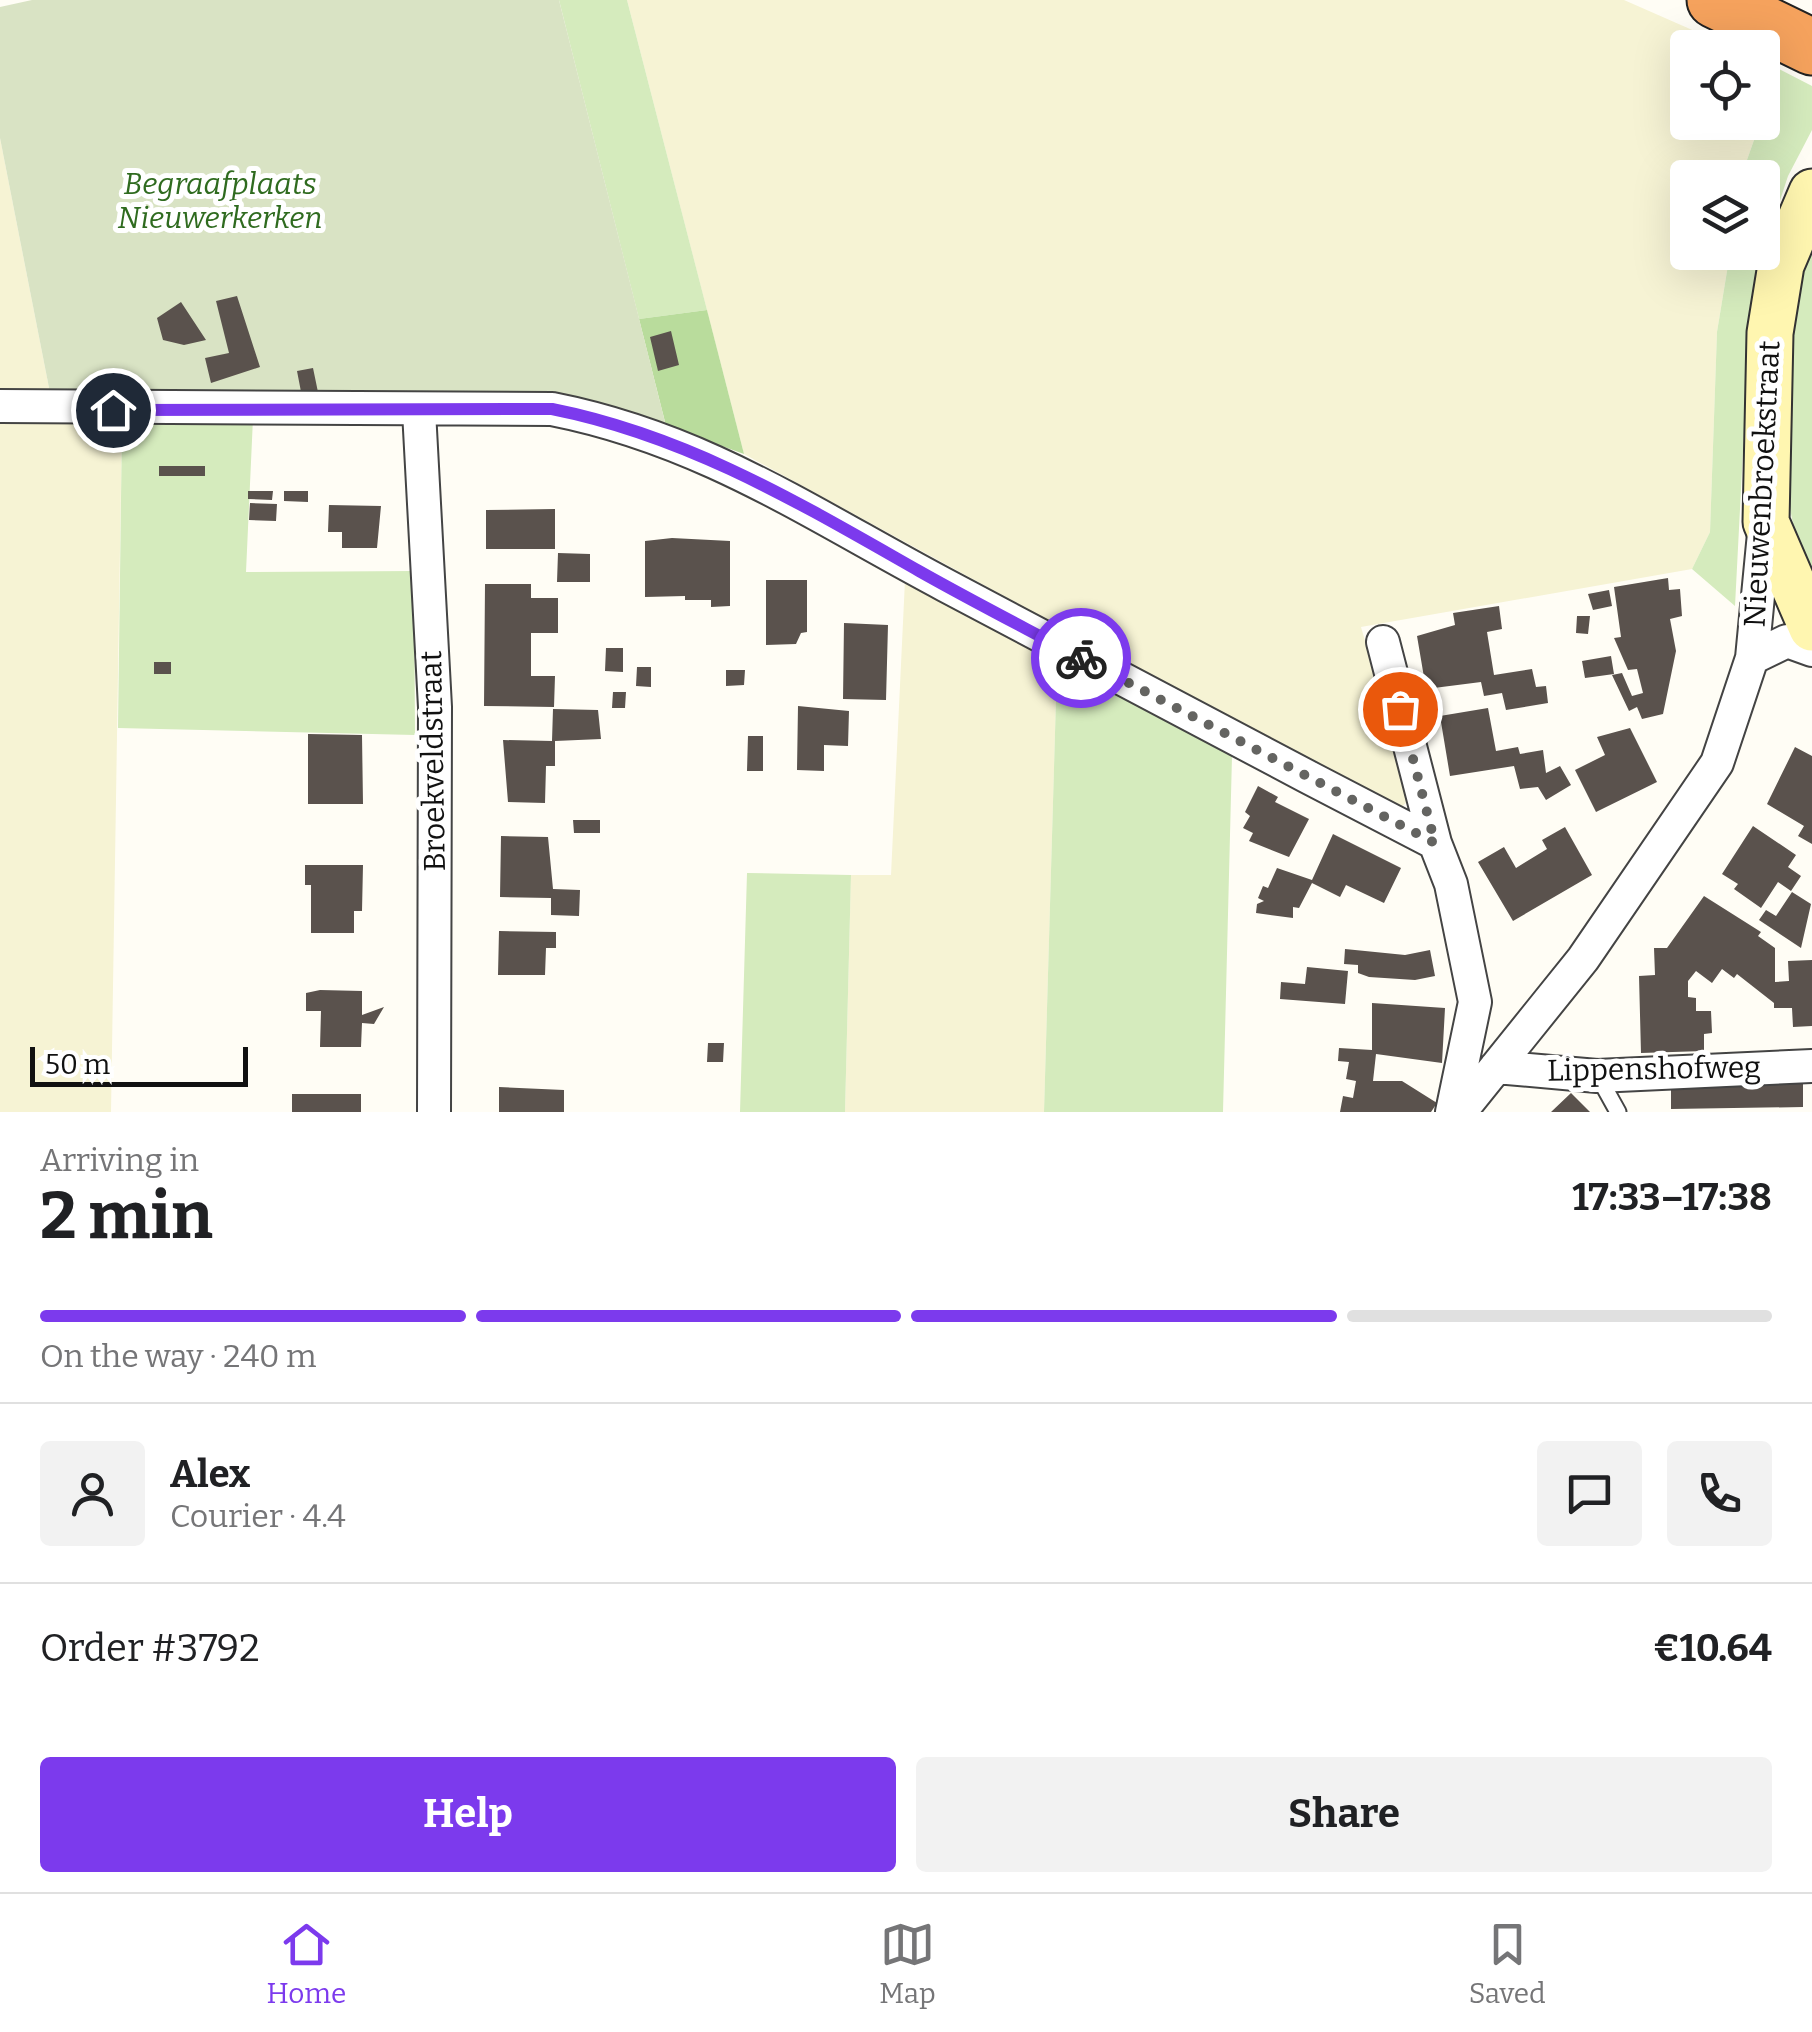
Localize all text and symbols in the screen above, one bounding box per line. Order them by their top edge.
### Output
map controls [1670,30,1780,270]
button: locate [1670,30,1780,140]
button: layers [1670,160,1780,270]
park label: Begraafplaats Nieuwerkerken [118,166,322,236]
street label: Nieuwenbroekstraat [1737,340,1787,628]
pin [71,368,156,453]
icon: home [86,383,141,438]
courier [1031,608,1131,708]
icon: bike [1054,631,1109,686]
street label: Broekveldstraat [413,650,453,872]
pin [1358,667,1443,752]
icon: bag [1373,682,1428,737]
scale bar [30,1042,248,1086]
text: 50 m [45,1048,110,1081]
street label: Lippenshofweg [1547,1049,1761,1089]
text: Arriving in [40,1141,199,1179]
text: 17:33–17:38 [1572,1174,1772,1220]
text: 2 min [40,1177,213,1255]
text: On the way · 240 m [40,1337,317,1375]
button: person [40,1441,145,1546]
button: chat [1537,1441,1642,1546]
button: phone [1667,1441,1772,1546]
text: Alex [170,1451,250,1497]
text: Courier · 4.4 [170,1497,346,1535]
text: Order #3792 [40,1625,260,1671]
text: €10.64 [1653,1625,1772,1671]
button: Help [40,1757,896,1872]
button: Share [916,1757,1772,1872]
tab: Home [266,1917,346,2010]
tab: Map [879,1917,936,2010]
tab: Saved [1469,1917,1546,2010]

